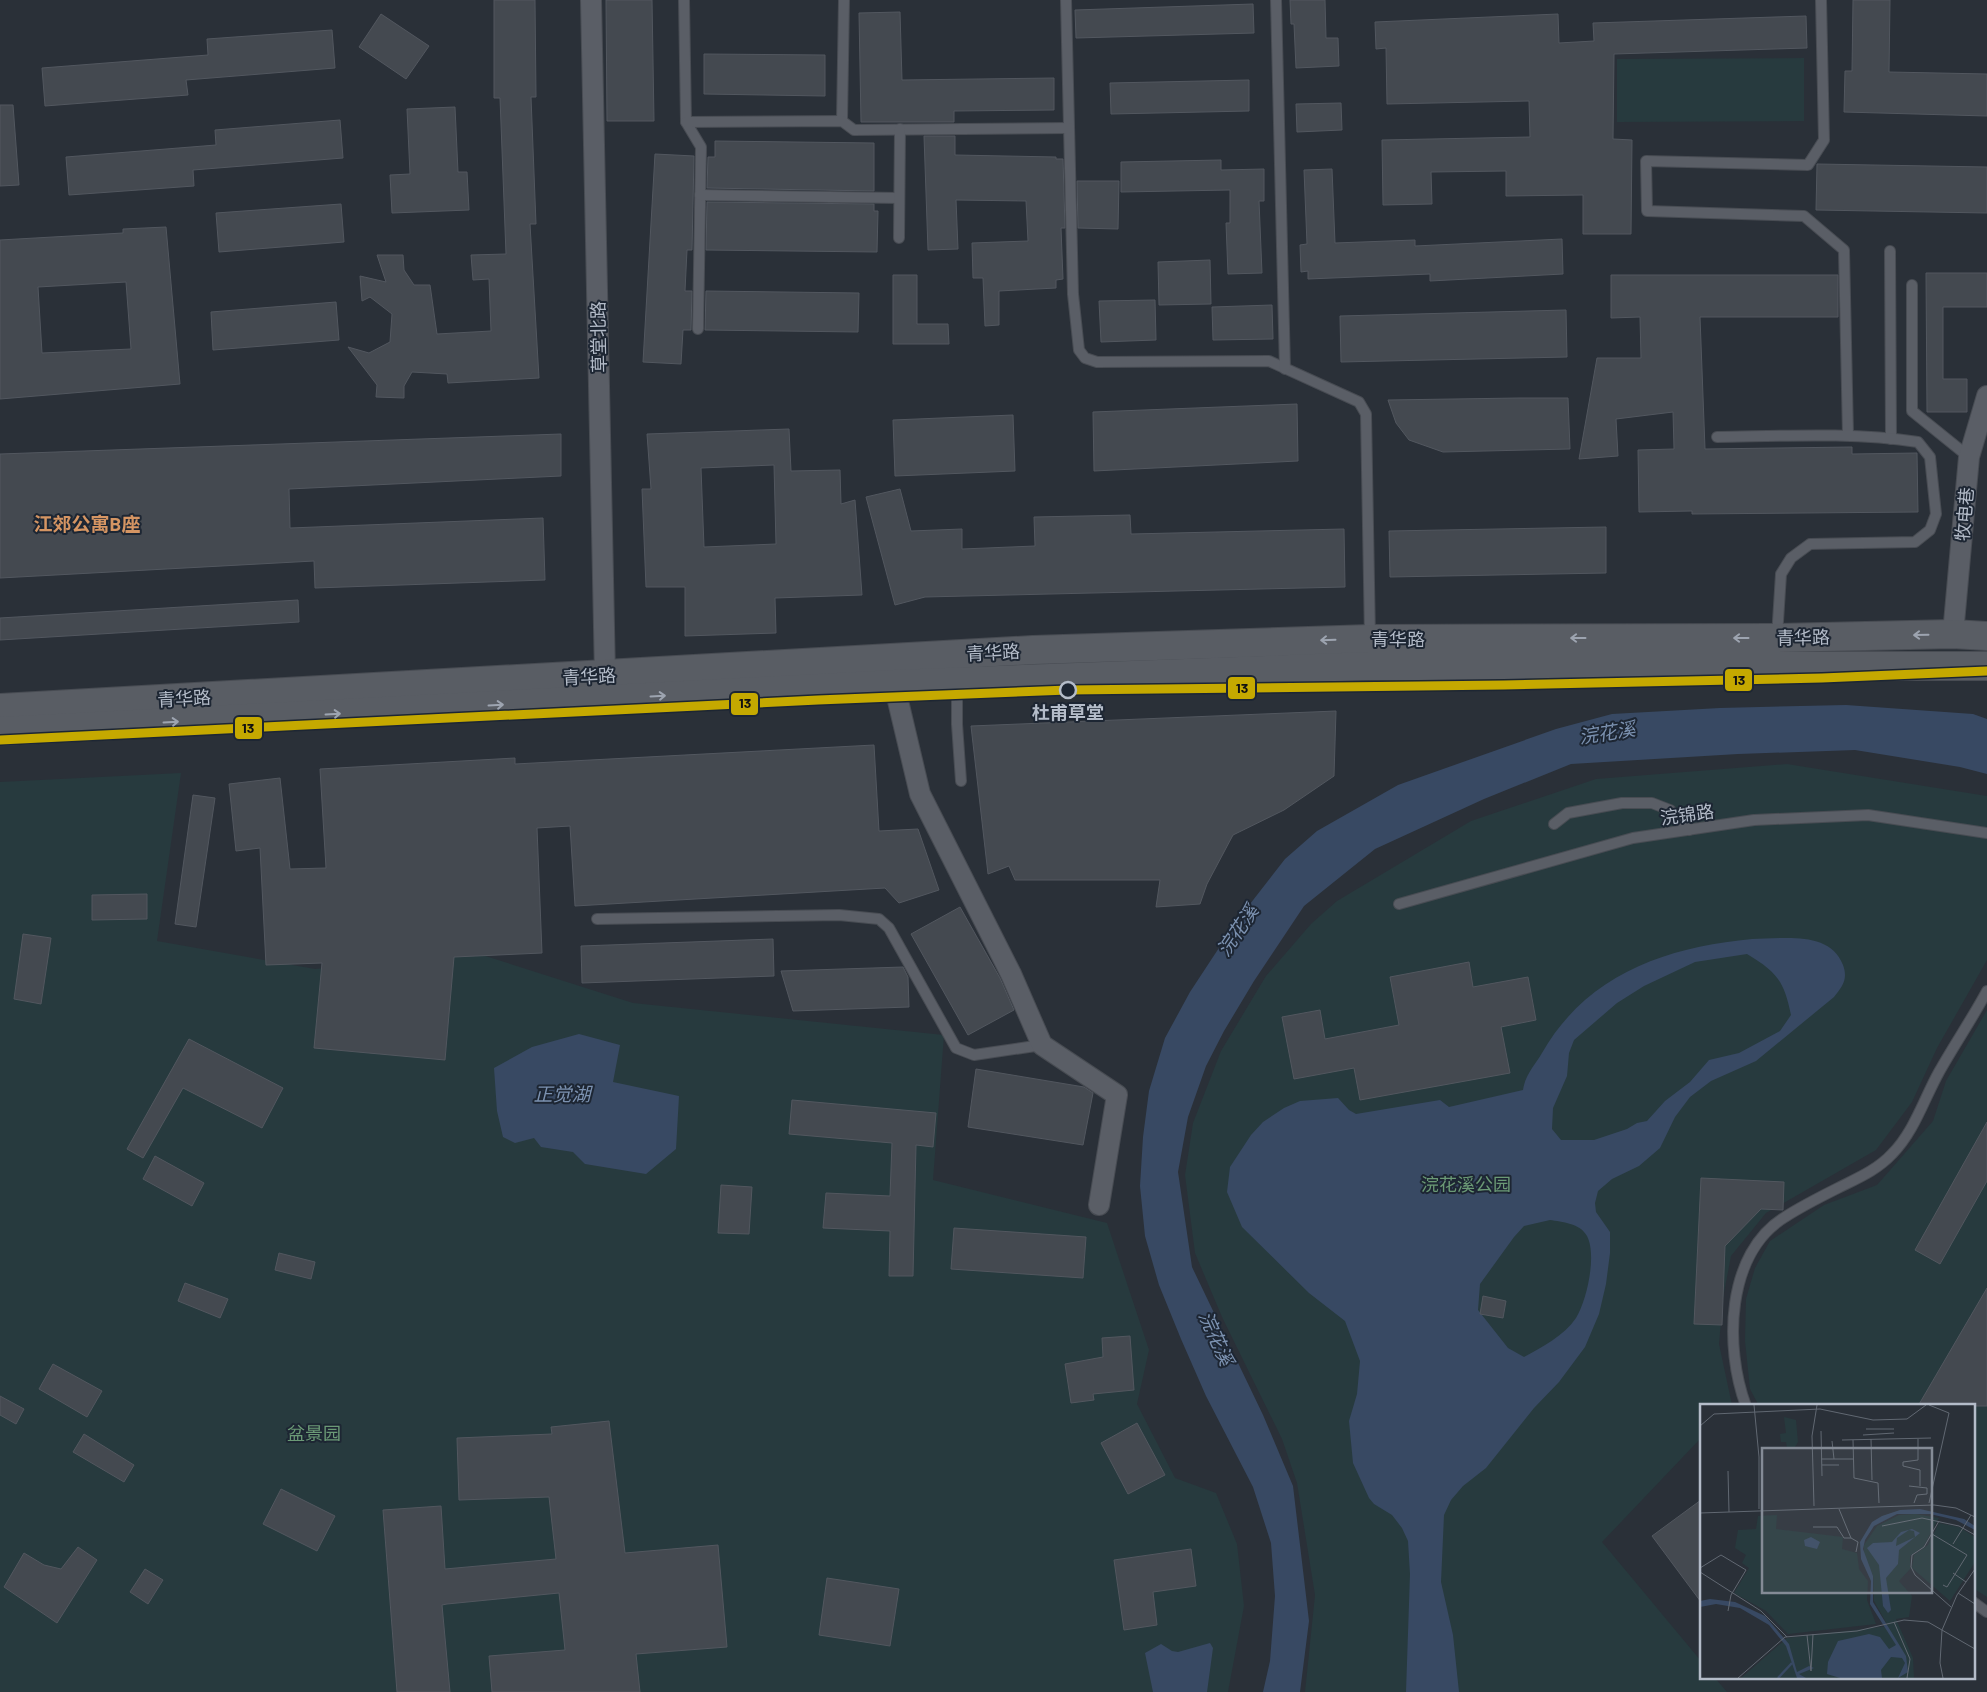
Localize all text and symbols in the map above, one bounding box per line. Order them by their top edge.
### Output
street label: 草堂北路 [586,301,610,373]
street label: 牧电巷 [1951,486,1977,542]
district label: 江郊公寓B座 [34,512,140,535]
street label: 青华路 [1776,626,1830,648]
street label: 青华路 [1371,628,1425,650]
one-way arrow [1913,630,1930,640]
one-way arrow [1571,633,1587,643]
one-way arrow [1733,633,1750,643]
one-way arrow [1321,636,1337,645]
street label: 青华路 [965,640,1021,664]
street label: 青华路 [561,664,617,688]
line badge: 13 [1724,668,1753,692]
text: 13 [1733,671,1745,688]
line badge: 13 [1227,676,1256,700]
text: 13 [1236,679,1248,696]
marker: 杜甫草堂 [1059,681,1077,699]
street label: 青华路 [156,686,212,710]
one-way arrow [650,692,666,701]
line badge: 13 [730,692,759,716]
text: 13 [739,694,751,711]
one-way arrow [487,700,503,709]
place label: 杜甫草堂 [1032,701,1104,723]
one-way arrow [325,709,341,718]
line badge: 13 [234,716,263,740]
water label: 浣花溪 [1577,716,1639,748]
one-way arrow [163,718,179,727]
text: 13 [242,719,254,736]
street label: 浣锦路 [1659,799,1715,829]
water label: 浣花溪 [1212,898,1264,960]
water label: 正觉湖 [533,1082,593,1105]
park label: 浣花溪公园 [1421,1173,1511,1195]
water label: 浣花溪 [1195,1307,1240,1371]
inset map [1700,1404,1974,1680]
park label: 盆景园 [287,1422,341,1444]

